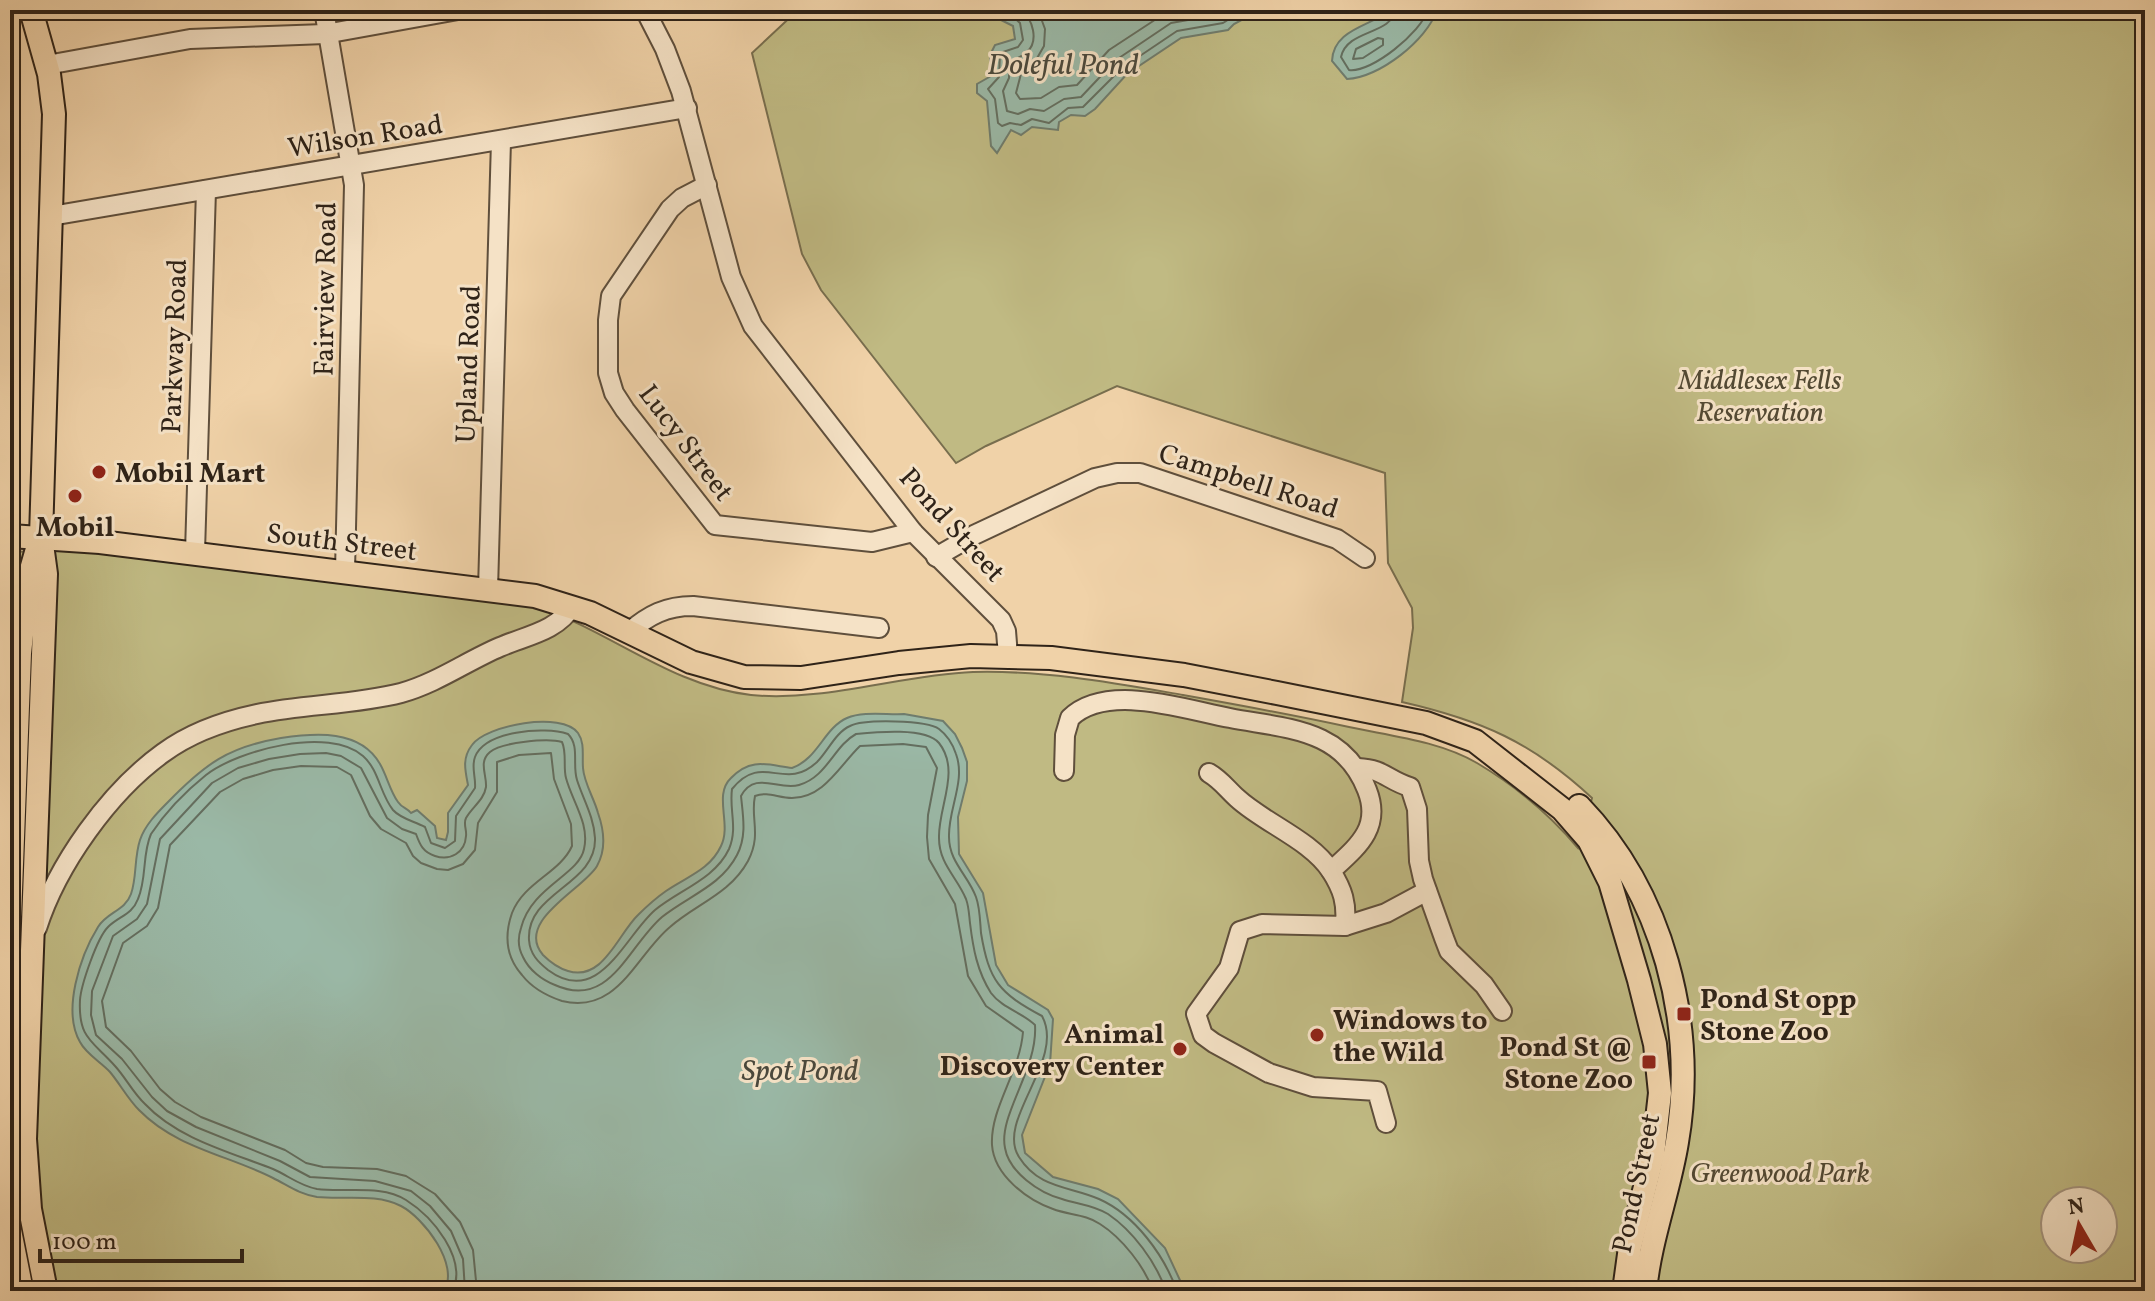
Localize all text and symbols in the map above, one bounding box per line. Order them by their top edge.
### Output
water label: Doleful Pond [987,45,1139,87]
street label: Wilson Road [285,106,446,169]
street label: Fairview Road [305,202,348,377]
street label: Parkway Road [153,258,198,434]
street label: Upland Road [447,284,492,444]
park label: Middlesex Fells Reservation [1678,362,1841,433]
street label: Lucy Street [628,377,742,510]
street label: Campbell Road [1153,435,1343,530]
place label: Mobil Mart [115,455,265,494]
street label: Pond Street [889,460,1013,592]
marker: Mobil Mart [90,463,108,481]
marker: Mobil [66,487,84,505]
place label: Mobil [36,509,114,548]
street label: South Street [264,515,419,572]
place label: Pond St opp Stone Zoo [1700,981,1856,1052]
place label: Windows to the Wild [1333,1002,1488,1073]
marker: Pond St opp Stone Zoo [1675,1005,1693,1023]
place label: Animal Discovery Center [940,1016,1164,1087]
marker: Windows to the Wild [1308,1026,1326,1044]
place label: Pond St @ Stone Zoo [1499,1029,1633,1100]
marker: Animal Discovery Center [1171,1040,1189,1058]
water label: Spot Pond [741,1051,859,1093]
marker: Pond St @ Stone Zoo [1640,1053,1658,1071]
street label: Pond Street [1604,1110,1671,1257]
park label: Greenwood Park [1690,1155,1870,1194]
north arrow [2039,1185,2119,1265]
text: N [2066,1191,2087,1224]
scale bar [40,1213,242,1263]
text: 100 m [52,1226,117,1260]

